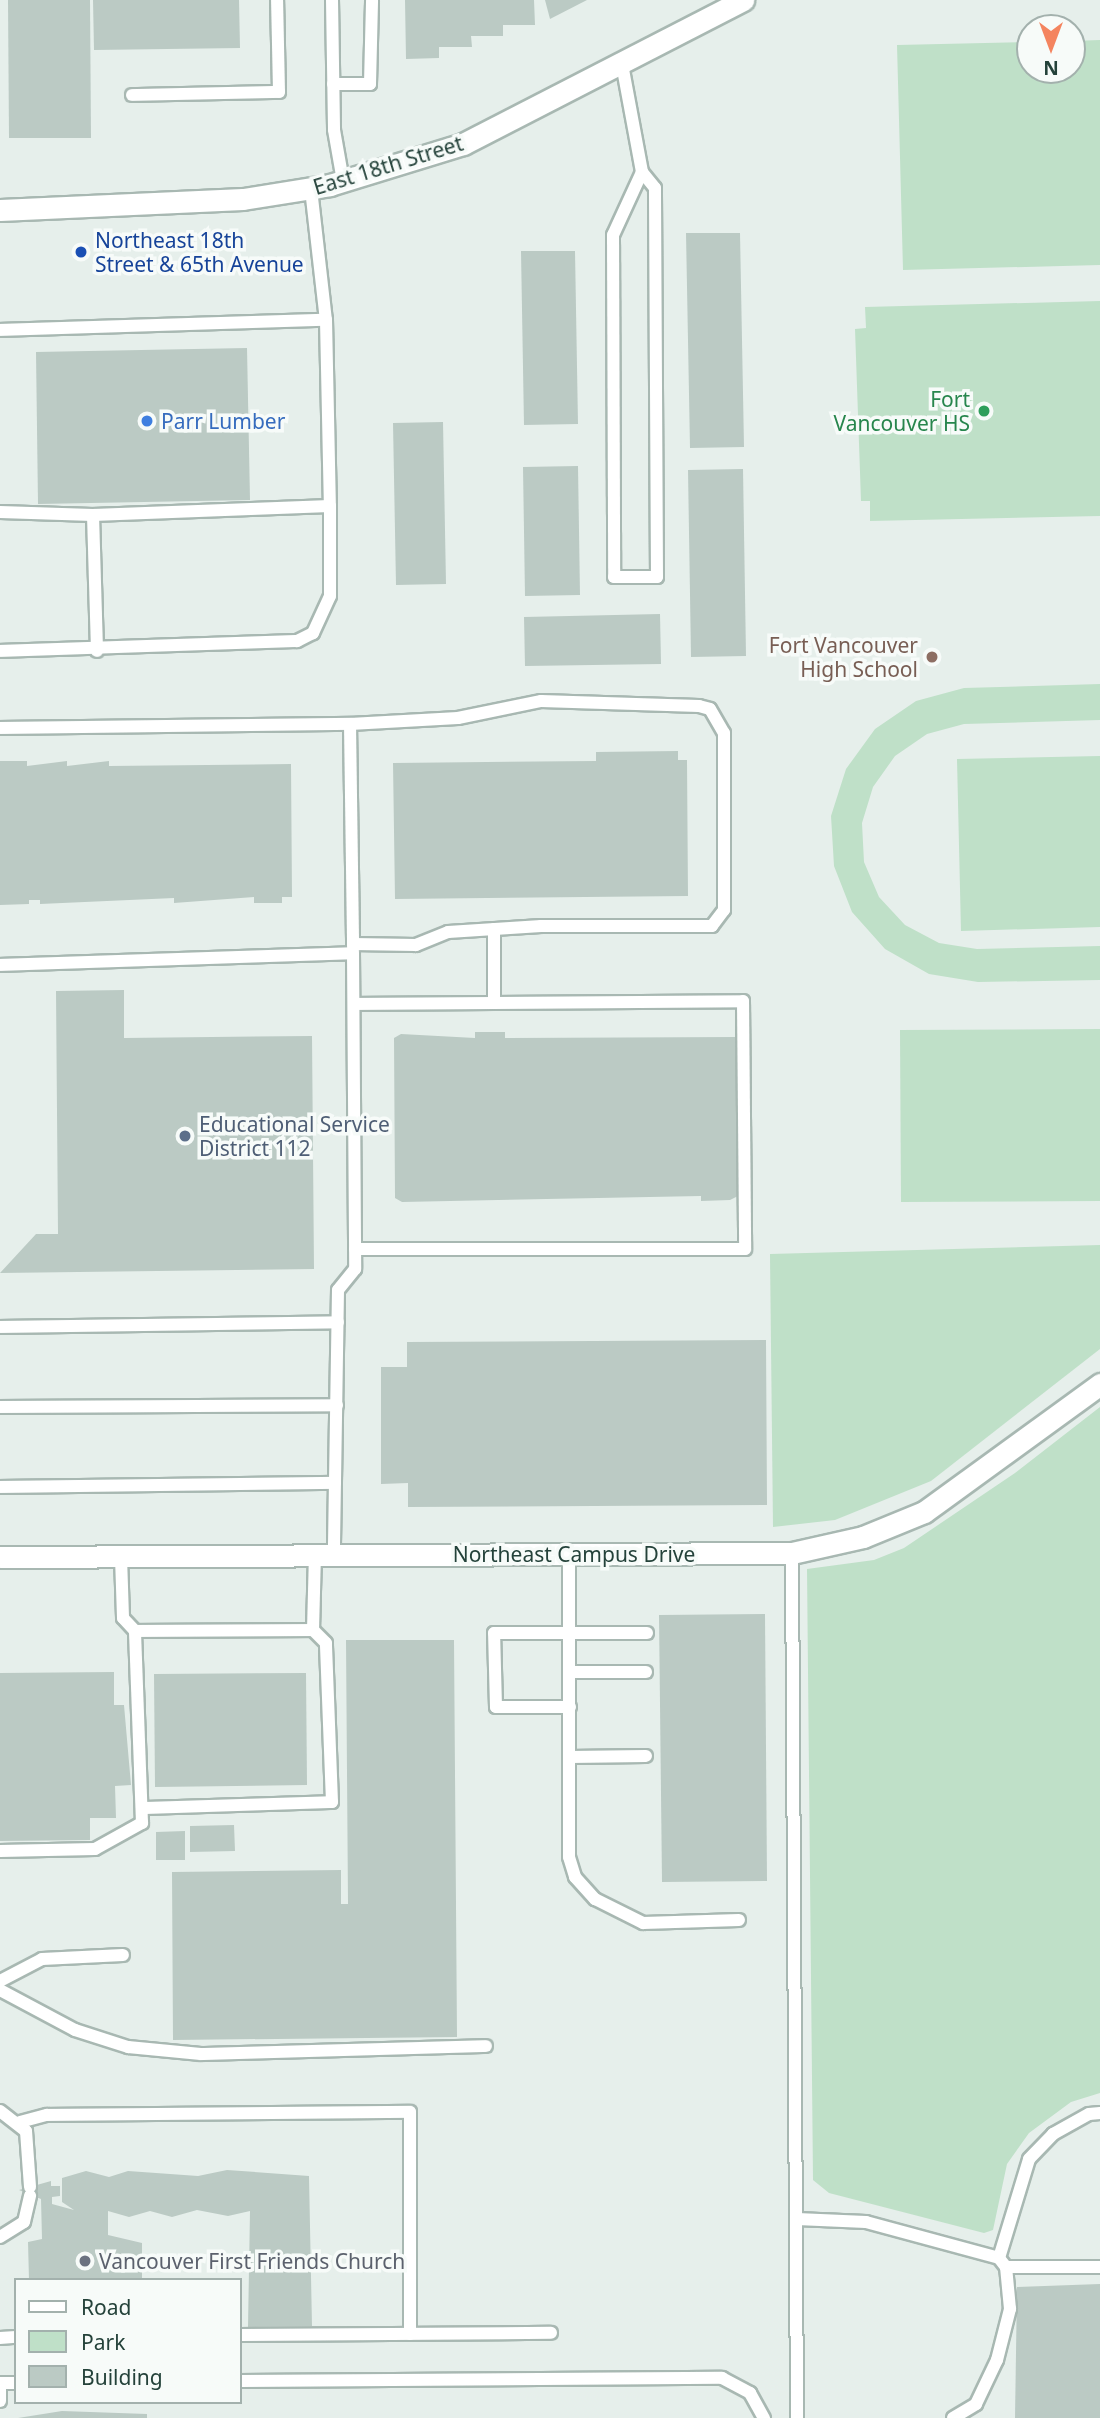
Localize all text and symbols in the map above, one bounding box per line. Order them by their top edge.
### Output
north arrow [1016,14,1086,84]
text: N [1043,55,1059,81]
street label: East 18th Street [310,130,466,200]
place label: Northeast 18th Street & 65th Avenue [95,227,304,277]
marker: Northeast 18th Street & 65th Avenue [73,244,89,260]
place label: Fort Vancouver HS [834,386,970,436]
marker: Fort Vancouver HS [976,403,992,419]
place label: Parr Lumber [161,408,285,434]
marker: Parr Lumber [139,413,155,429]
place label: Fort Vancouver High School [769,632,918,682]
marker: Fort Vancouver High School [924,649,940,665]
place label: Educational Service District 112 [199,1111,390,1161]
marker: Educational Service District 112 [177,1128,193,1144]
street label: Northeast Campus Drive [453,1541,695,1567]
place label: Vancouver First Friends Church [99,2248,405,2274]
marker: Vancouver First Friends Church [77,2253,93,2269]
legend [14,2278,242,2404]
text: Road [81,2293,131,2321]
text: Park [81,2328,125,2356]
text: Building [81,2363,163,2391]

